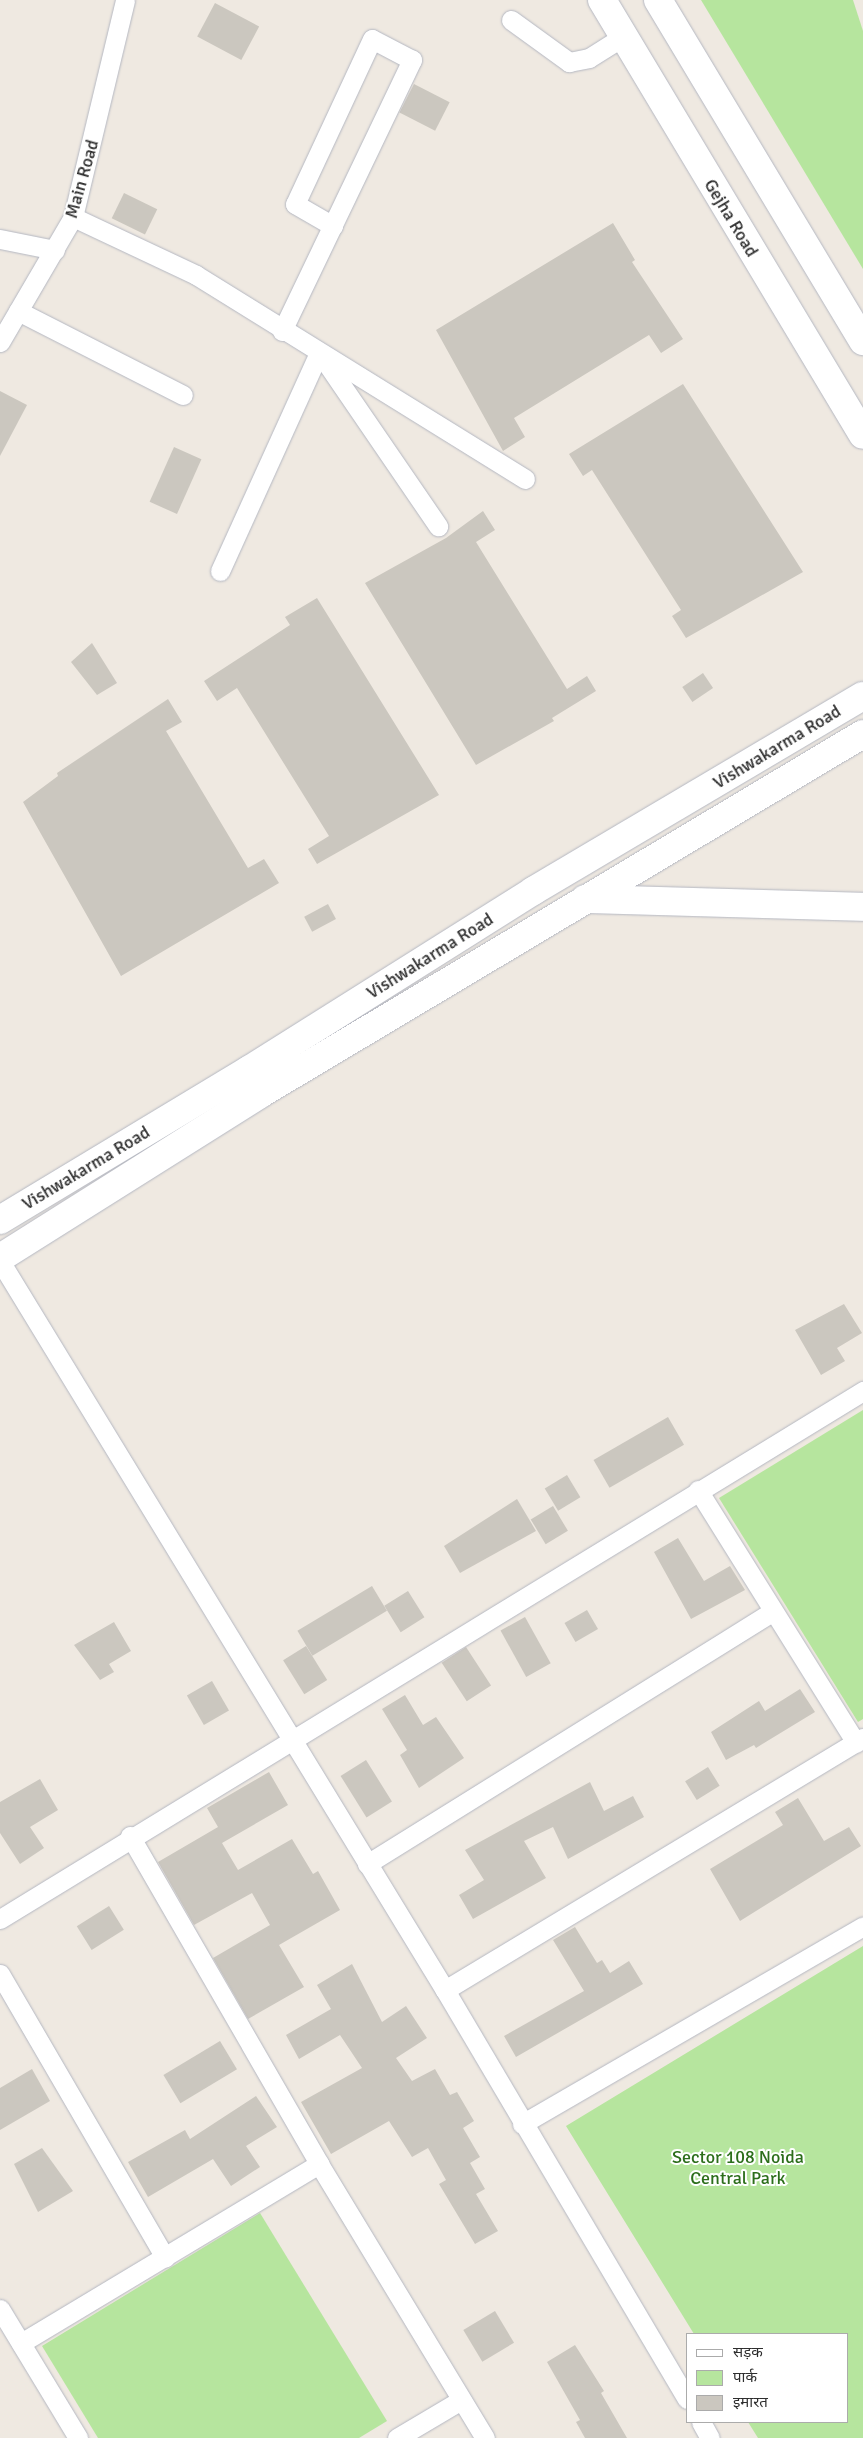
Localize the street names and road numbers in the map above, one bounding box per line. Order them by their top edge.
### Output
street label: Main Road [60,137,104,221]
street label: Gejha Road [699,175,763,261]
street label: Vishwakarma Road [709,700,845,794]
street label: Vishwakarma Road [363,908,497,1004]
street label: Vishwakarma Road [18,1121,154,1215]

